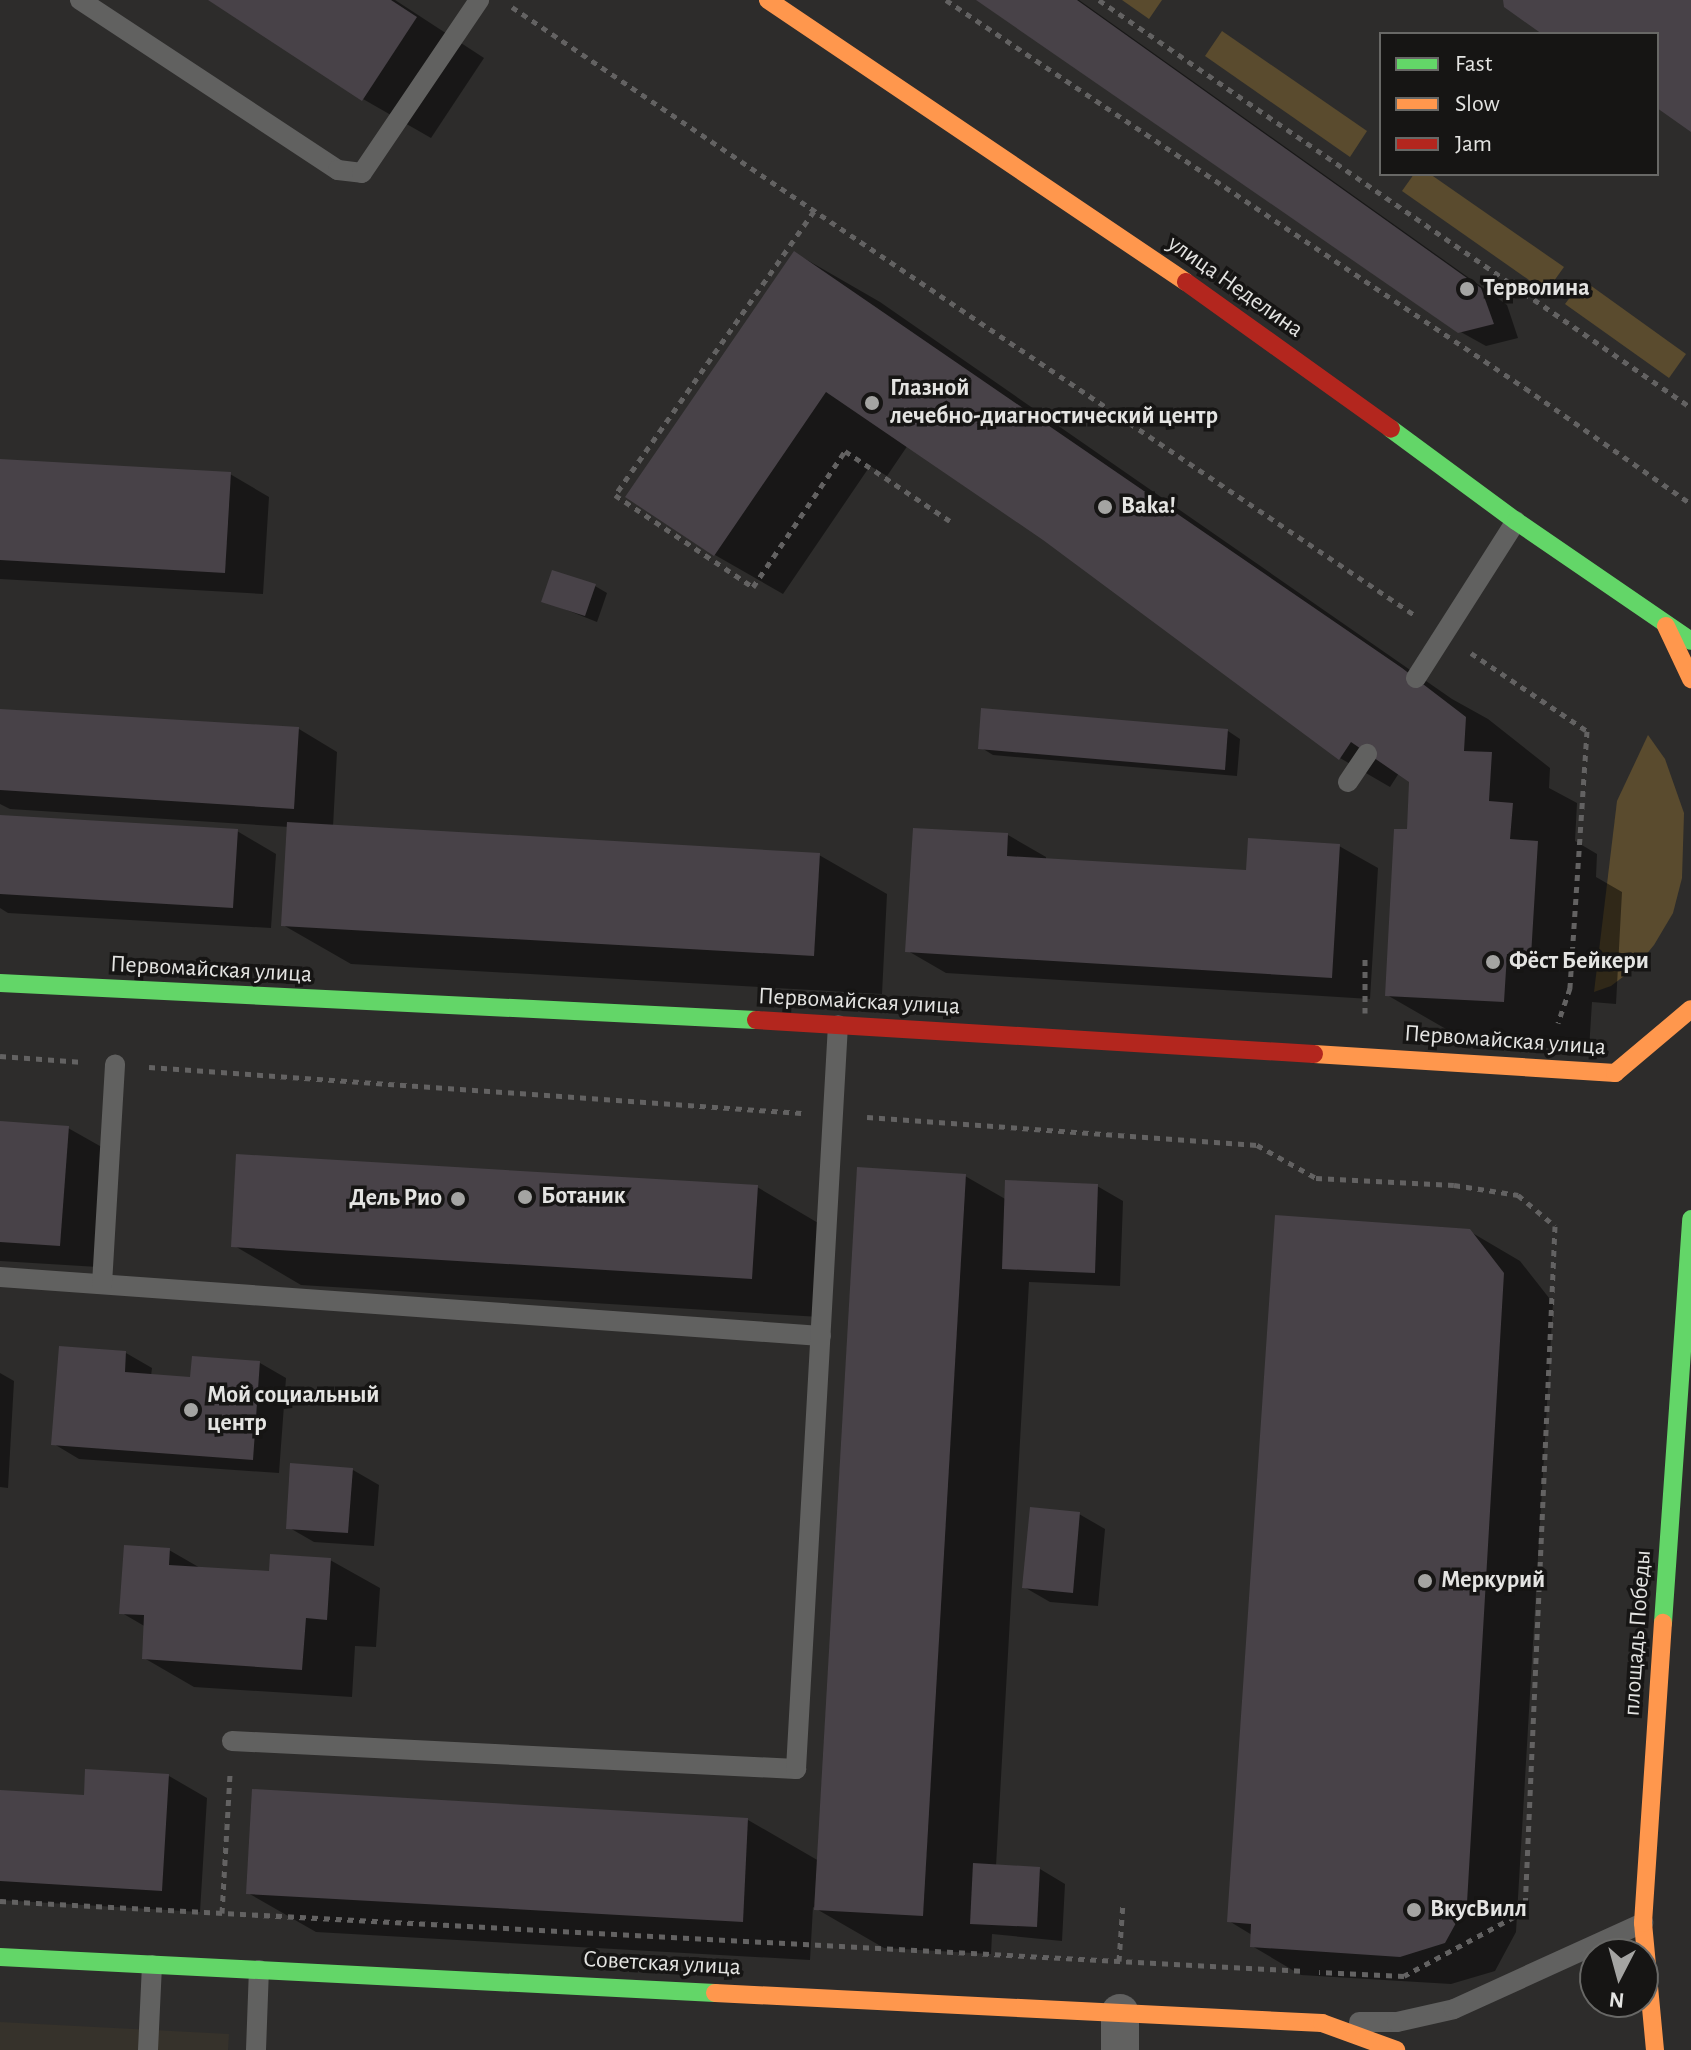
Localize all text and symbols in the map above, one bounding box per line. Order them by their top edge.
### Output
legend [1379,32,1659,176]
text: Fast [1455,52,1492,76]
text: Slow [1455,92,1500,116]
text: Jam [1455,132,1492,156]
street label: улица Неделина [1162,230,1308,344]
place label: Терволина [1483,275,1590,303]
marker: Терволина [1458,280,1476,298]
place label: Глазной лечебно-диагностический центр [890,375,1218,431]
marker: Глазной лечебно-диагностический центр [861,392,883,414]
place label: Baka! [1121,493,1176,521]
marker: Baka! [1096,498,1114,516]
place label: Фёст Бейкери [1509,948,1649,976]
street label: Первомайская улица [109,950,313,990]
marker: Фёст Бейкери [1484,953,1502,971]
street label: Первомайская улица [757,982,961,1022]
street label: Первомайская улица [1403,1020,1607,1062]
place label: Ботаник [541,1183,626,1211]
place label: Дель Рио [349,1185,442,1213]
marker: Ботаник [516,1188,534,1206]
marker: Дель Рио [449,1190,467,1208]
place label: Мой социальный центр [207,1382,379,1438]
marker: Мой социальный центр [182,1401,200,1419]
street label: площадь Победы [1618,1549,1658,1717]
place label: Меркурий [1441,1567,1545,1595]
marker: Меркурий [1416,1572,1434,1590]
place label: ВкусВилл [1430,1896,1527,1924]
marker: ВкусВилл [1405,1901,1423,1919]
north arrow [1579,1938,1659,2018]
street label: Советская улица [582,1945,742,1983]
text: N [1608,1988,1625,2012]

